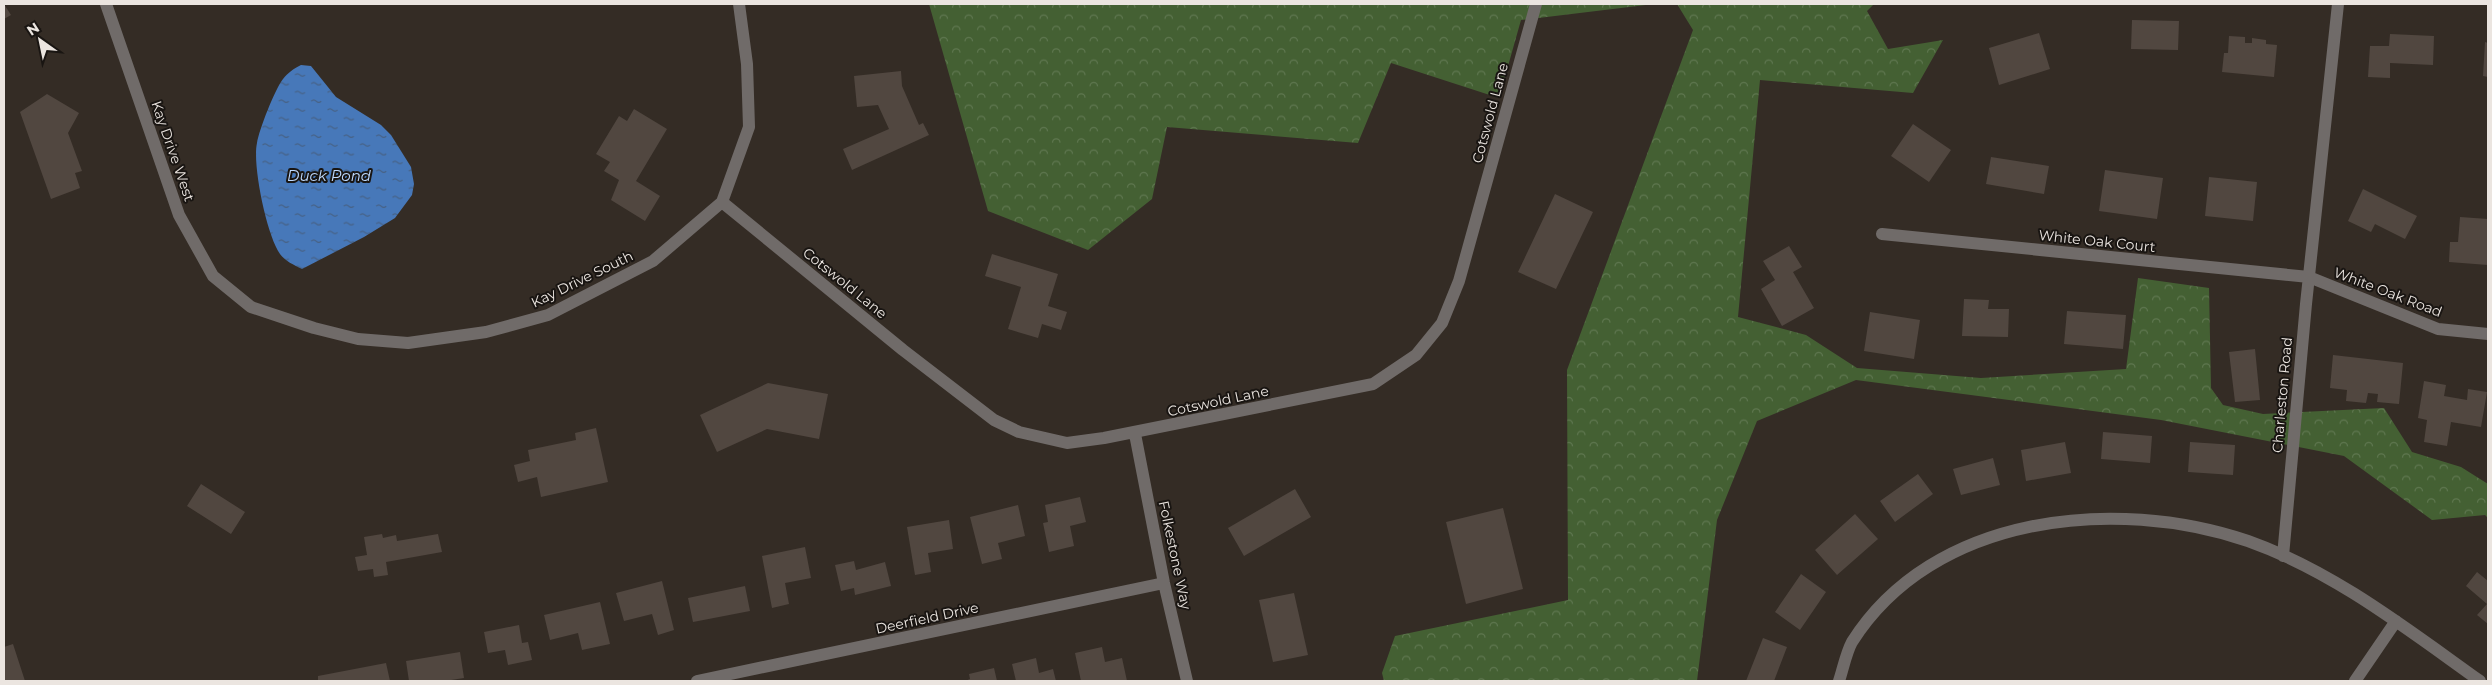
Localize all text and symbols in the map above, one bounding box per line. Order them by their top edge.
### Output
north arrow [15,15,65,65]
text: N [23,18,43,40]
street label: Cotswold Lane [1468,61,1512,165]
street label: Kay Drive West [147,98,199,204]
water label: Duck Pond [287,166,372,185]
street label: White Oak Court [2038,226,2157,256]
street label: Cotswold Lane [799,244,891,322]
street label: Kay Drive South [528,247,636,311]
street label: White Oak Road [2331,263,2445,321]
street label: Charleston Road [2268,336,2296,454]
street label: Cotswold Lane [1166,381,1270,421]
street label: Folkestone Way [1155,499,1195,611]
street label: Deerfield Drive [874,598,980,638]

